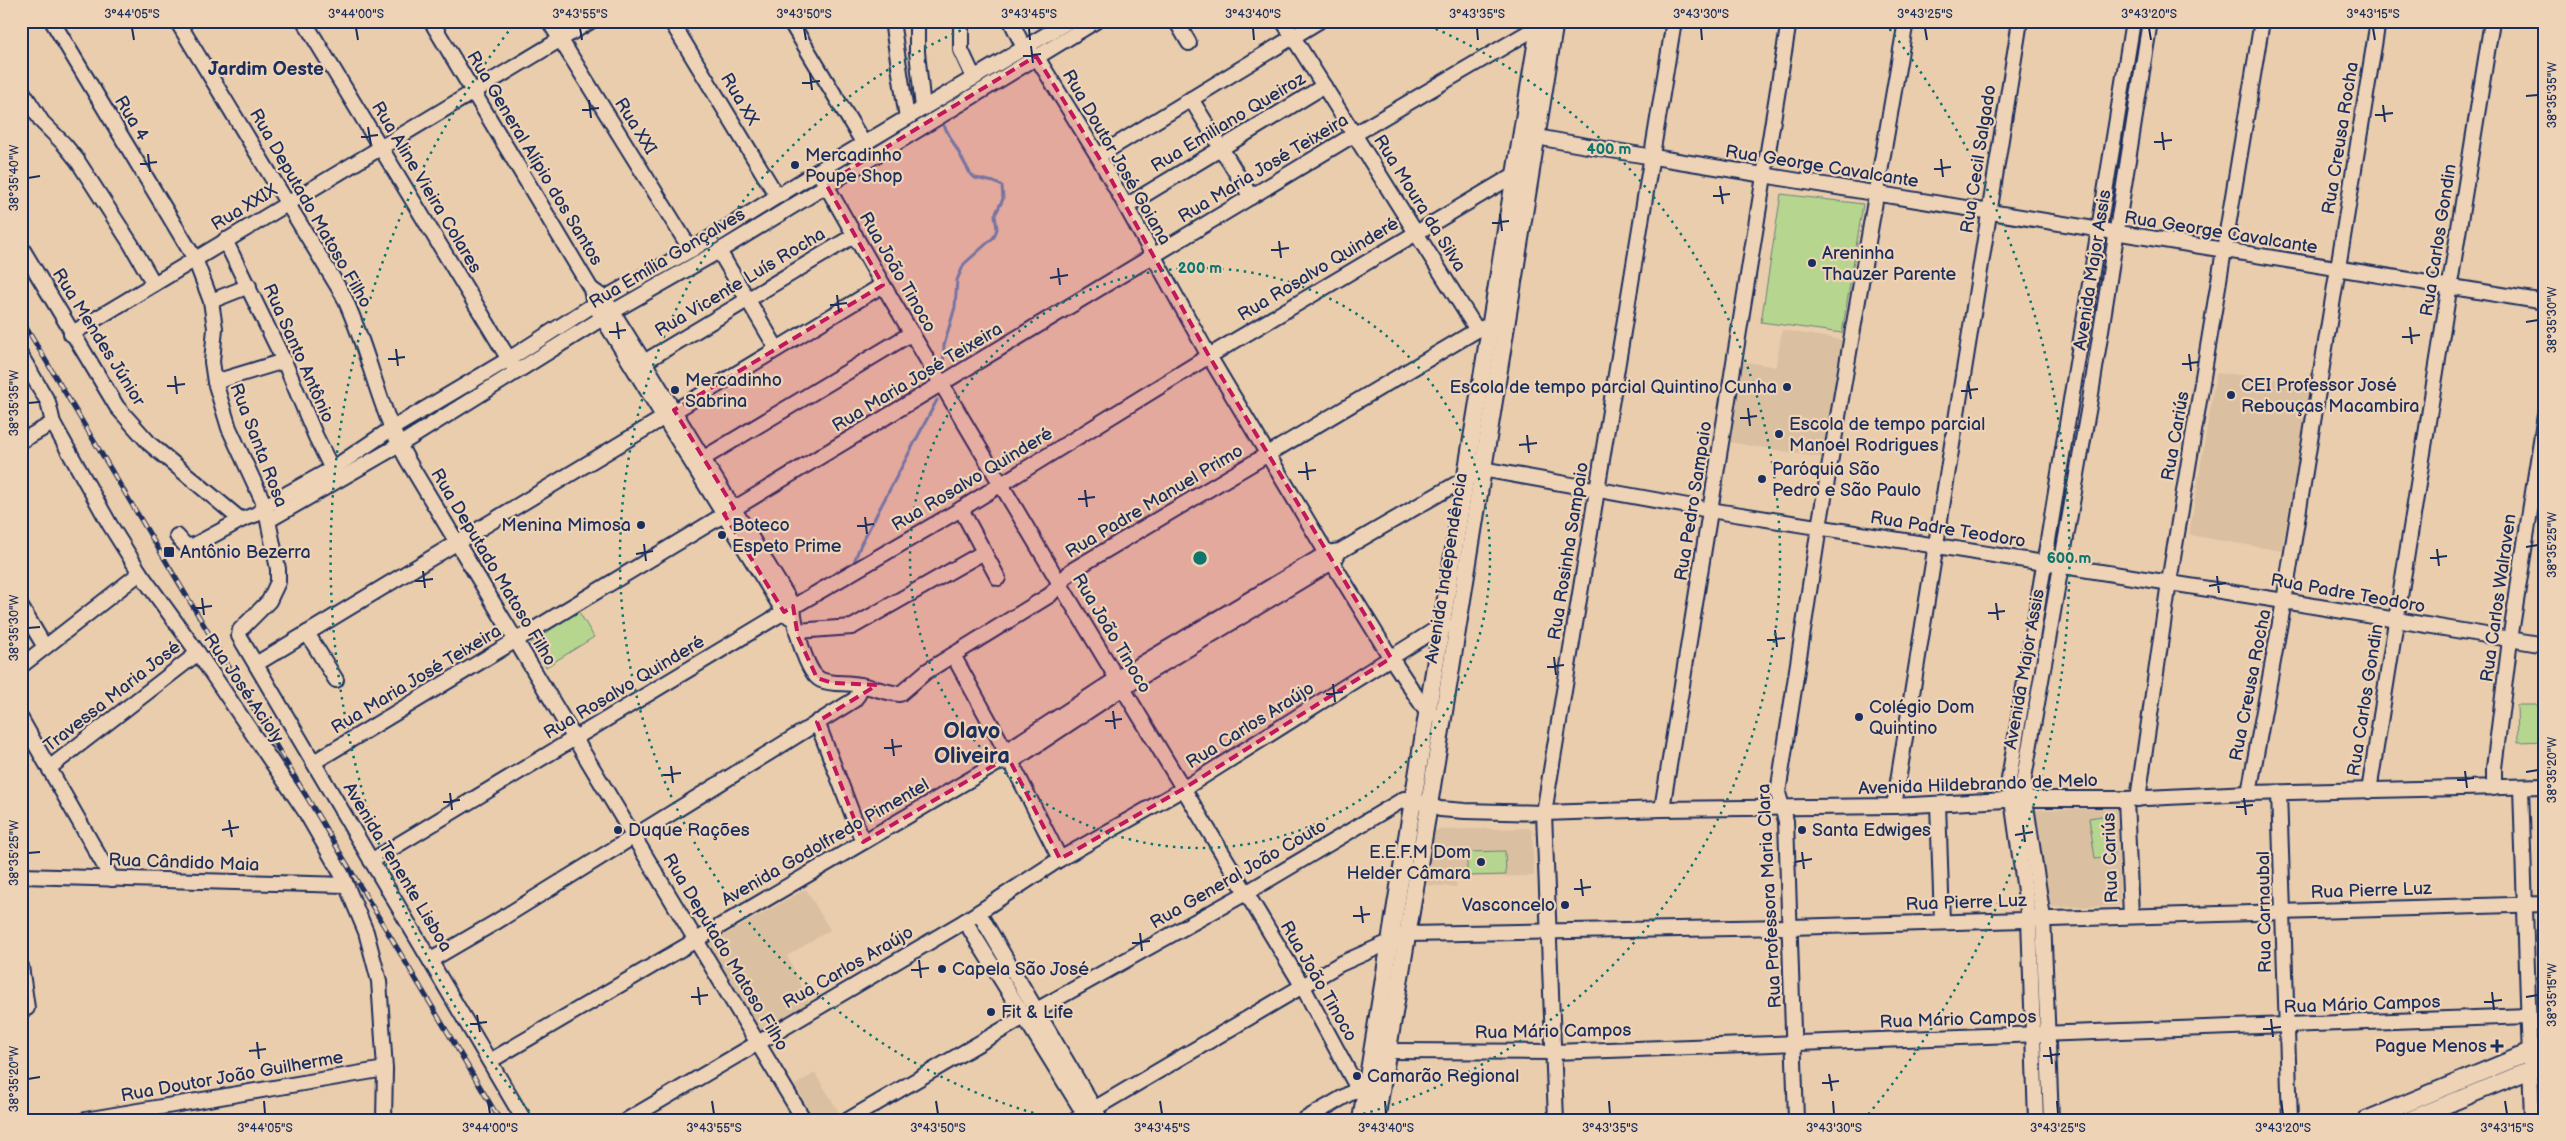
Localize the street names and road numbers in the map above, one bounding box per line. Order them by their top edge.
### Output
street label: Rua General Alípio dos Santos [462,47,607,269]
street label: Rua Creusa Rocha [2318,60,2363,216]
street label: Rua Doutor José Goiana [1058,66,1175,249]
street label: Rua Emiliano Queiroz [1147,68,1310,177]
street label: Rua XX [716,69,764,130]
street label: Rua Cecil Salgado [1956,83,2001,235]
street label: Rua 4 [110,92,153,145]
street label: Rua XXI [610,94,661,158]
street label: Rua Aline Vieira Colares [367,98,486,277]
street label: Rua Deputado Matoso Filho [245,105,376,312]
street label: Rua Maria José Teixeira [1174,109,1352,228]
street label: Rua Moura da Silva [1369,131,1470,276]
street label: Rua George Cavalcante [1724,141,1920,192]
street label: Rua Carlos Gondin [2416,162,2461,318]
street label: Rua XXIX [208,179,282,235]
street label: Avenida Major Assis [2069,188,2116,352]
street label: Rua Emília Gonçalves [586,204,749,313]
street label: Rua George Cavalcante [2123,207,2319,258]
street label: Rua João Tinoco [855,208,941,336]
street label: Rua Rosalvo Quinderé [1234,213,1403,326]
street label: Rua Vicente Luís Rocha [651,223,829,342]
street label: Rua Mendes Júnior [48,265,150,410]
street label: Rua Santo Antônio [259,281,339,426]
street label: Rua Maria José Teixeira [828,318,1006,437]
street label: Rua Santa Rosa [225,380,292,510]
street label: Rua Cariús [2157,390,2194,482]
street label: Rua Pedro Sampaio [1671,420,1716,582]
street label: Rua Rosalvo Quinderé [888,423,1057,536]
street label: Rua Padre Manuel Primo [1062,440,1247,563]
street label: Rua Rosinha Sampaio [1544,461,1593,642]
street label: Rua Deputado Matoso Filho [426,465,561,670]
street label: Avenida Independência [1421,471,1472,665]
street label: Rua Padre Teodoro [1869,507,2027,552]
street label: Rua Carlos Walraven [2476,513,2521,684]
street label: Rua João Tinoco [1068,570,1155,697]
street label: Rua Padre Teodoro [2269,570,2427,617]
street label: Avenida Major Assis [2000,587,2049,751]
street label: Rua Creusa Rocha [2225,607,2276,763]
street label: Rua Maria José Teixeira [327,620,505,739]
street label: Rua Carlos Gondin [2343,622,2388,778]
street label: Rua José Acioly [199,630,288,748]
street label: Rua Rosalvo Quinderé [540,631,709,744]
street label: Travessa Maria José [40,636,185,756]
street label: Rua Carlos Araújo [1182,678,1318,773]
street label: Avenida Hildebrando de Melo [1858,770,2098,799]
street label: Avenida Godolfredo Pimentel [718,774,933,911]
street label: Avenida Tenente Lisboa [339,779,457,956]
street label: Rua Professora Maria Clara [1753,783,1786,1009]
street label: Rua Cariús [2098,812,2123,904]
street label: Rua General João Couto [1146,815,1330,933]
street label: Rua Cândido Maia [108,849,260,876]
street label: Rua Deputado Matoso Filho [658,850,793,1055]
street label: Rua Carnaubal [2253,851,2276,973]
street label: Rua Pierre Luz [2310,878,2432,903]
street label: Rua Pierre Luz [1905,890,2027,915]
street label: Rua João Tinoco [1276,917,1362,1045]
street label: Rua Carlos Araújo [779,922,917,1013]
street label: Rua Mário Campos [2283,991,2441,1018]
street label: Rua Mário Campos [1879,1006,2037,1033]
street label: Rua Mário Campos [1474,1020,1632,1043]
street label: Rua Doutor João Guilherme [119,1047,345,1106]

